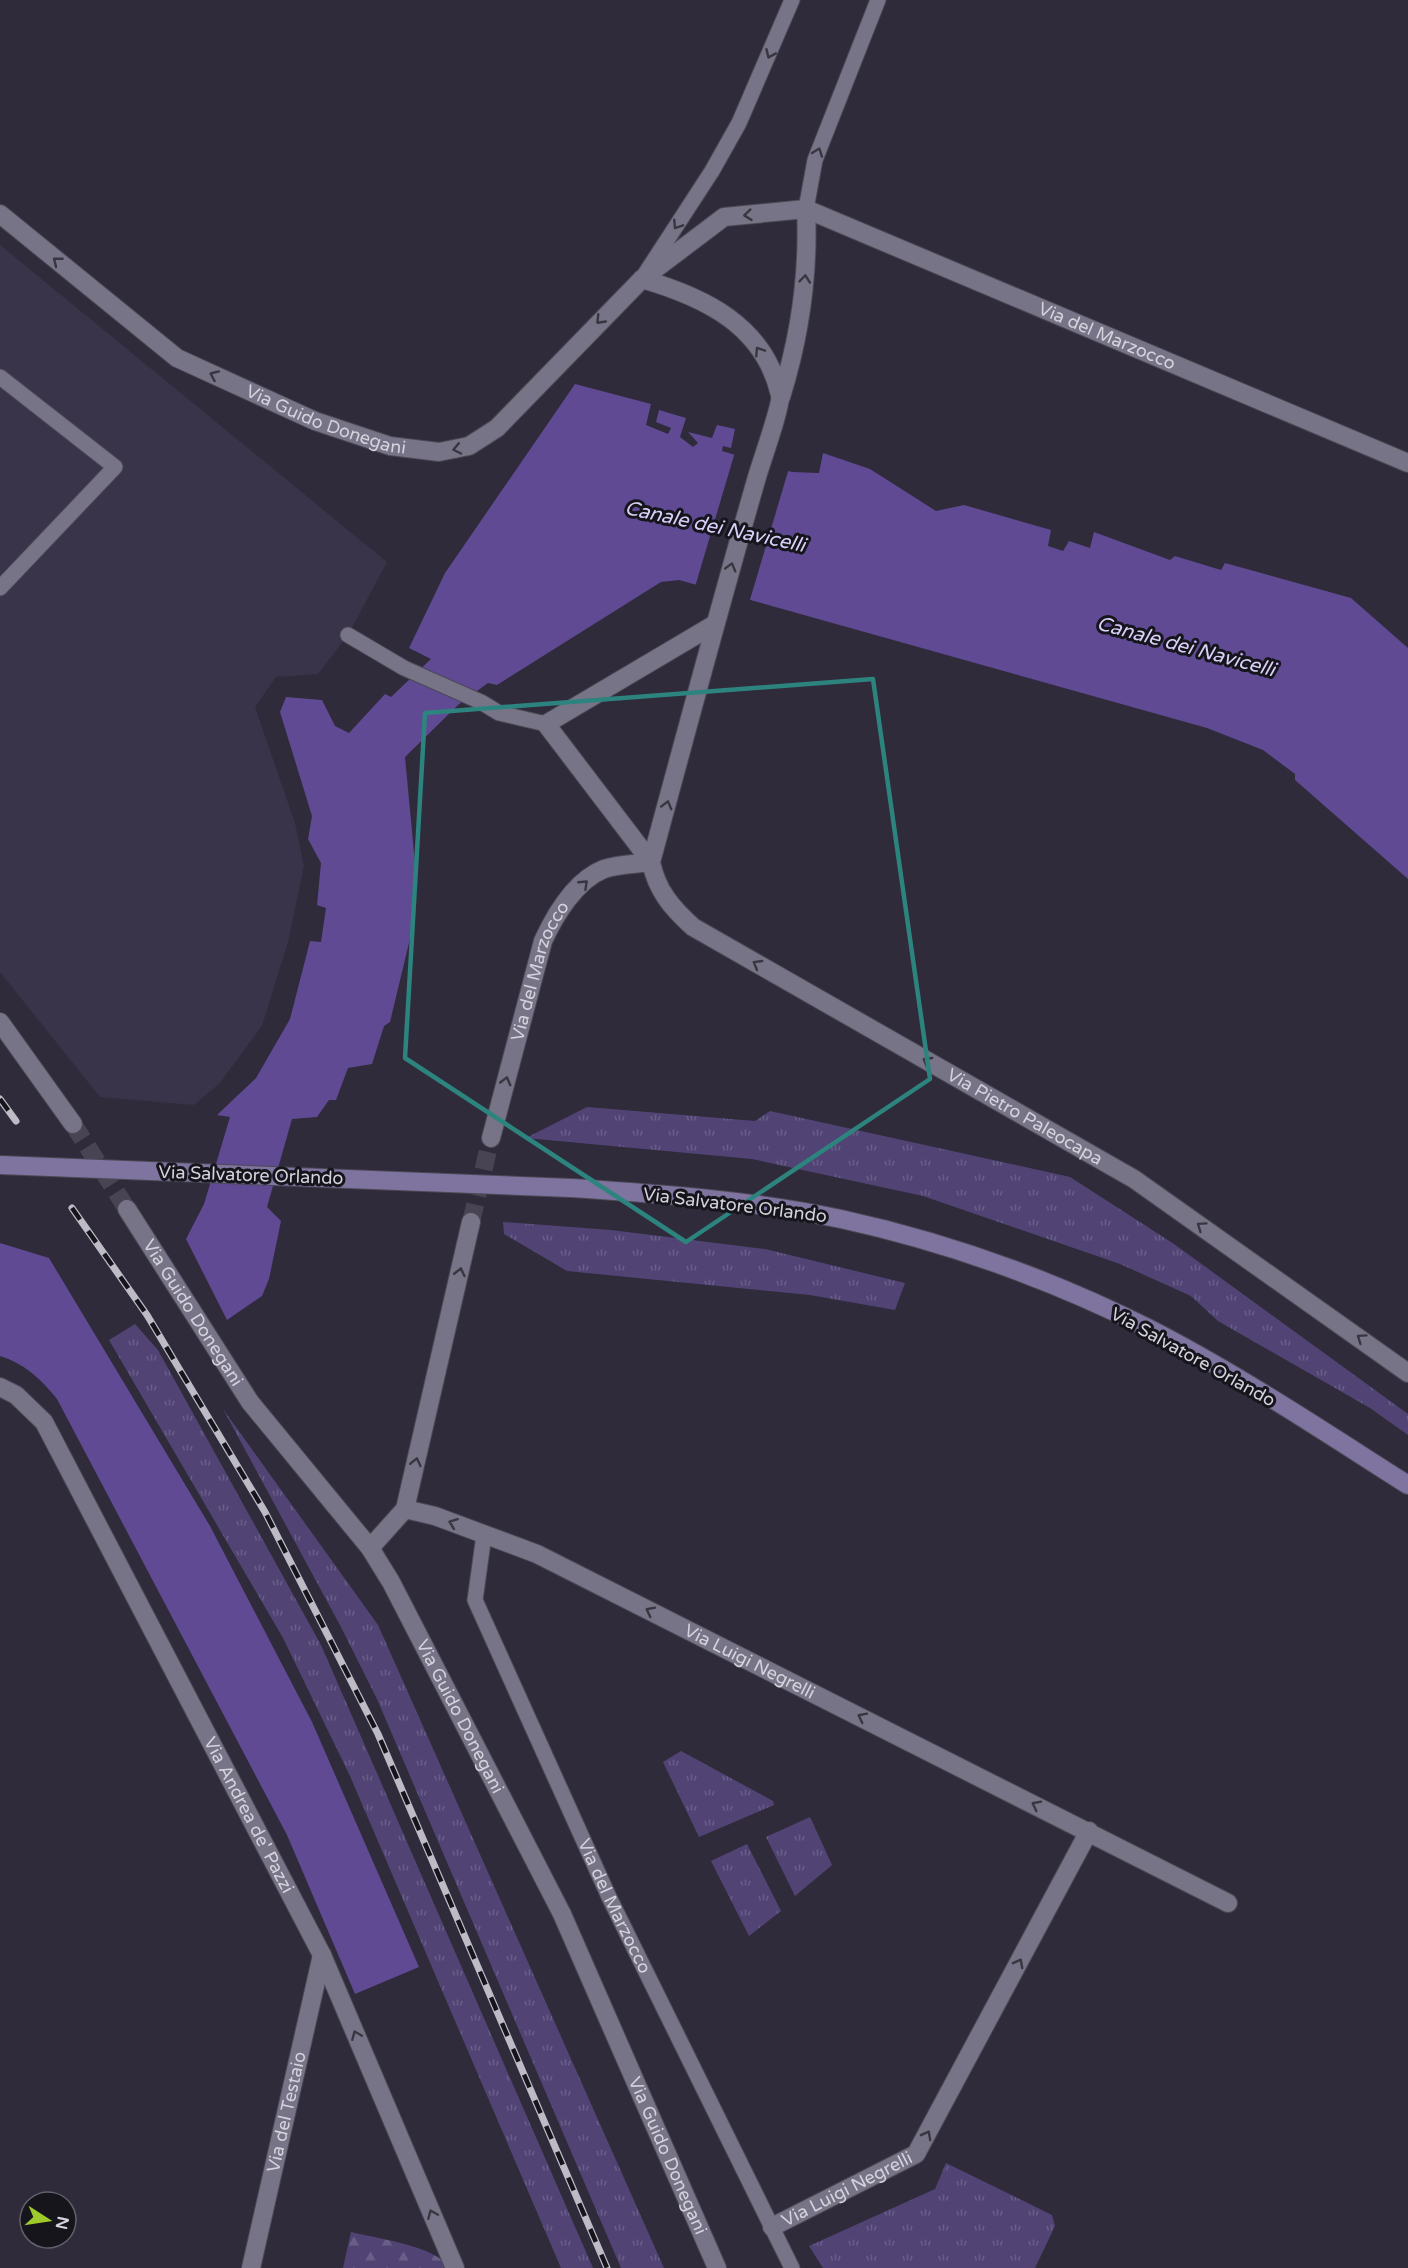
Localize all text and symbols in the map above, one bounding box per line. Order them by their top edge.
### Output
one-way arrow [765,48,777,59]
one-way arrow [811,147,823,158]
one-way arrow [744,208,753,221]
one-way arrow [673,218,684,229]
one-way arrow [53,257,64,268]
one-way arrow [798,274,811,283]
street label: Via del Marzocco [1035,297,1179,375]
one-way arrow [596,313,607,324]
one-way arrow [755,347,767,357]
one-way arrow [210,370,221,382]
street label: Via Guido Donegani [242,380,407,459]
one-way arrow [453,442,463,455]
water label: Canale dei Navicelli [622,496,810,558]
one-way arrow [724,562,736,573]
water label: Canale dei Navicelli [1094,612,1280,683]
one-way arrow [659,800,672,810]
one-way arrow [577,880,588,891]
street label: Via del Marzocco [506,897,574,1043]
one-way arrow [753,960,763,971]
one-way arrow [923,1056,933,1068]
street label: Via Pietro Paleocapa [943,1063,1107,1170]
one-way arrow [499,1076,511,1087]
street label: Via Salvatore Orlando [158,1161,344,1189]
street label: Via Salvatore Orlando [642,1183,828,1227]
one-way arrow [1197,1222,1208,1233]
street label: Via Guido Donegani [138,1235,248,1390]
one-way arrow [452,1268,465,1278]
street label: Via Salvatore Orlando [1107,1303,1279,1411]
one-way arrow [1357,1334,1368,1345]
one-way arrow [408,1458,421,1468]
one-way arrow [448,1518,459,1530]
one-way arrow [646,1607,657,1618]
street label: Via Luigi Negrelli [681,1619,819,1704]
street label: Via Guido Donegani [412,1636,509,1797]
one-way arrow [858,1713,869,1725]
street label: Via Andrea de' Pazzi [199,1733,299,1897]
one-way arrow [1032,1800,1043,1812]
street label: Via del Marzocco [573,1835,656,1977]
one-way arrow [1012,1958,1023,1969]
one-way arrow [351,2030,363,2041]
street label: Via del Testaio [262,2049,311,2175]
street label: Via Guido Donegani [624,2073,712,2238]
one-way arrow [920,2130,931,2141]
street label: Via Luigi Negrelli [778,2147,916,2231]
north arrow [18,2190,78,2250]
one-way arrow [427,2210,439,2221]
text: N [51,2215,73,2231]

